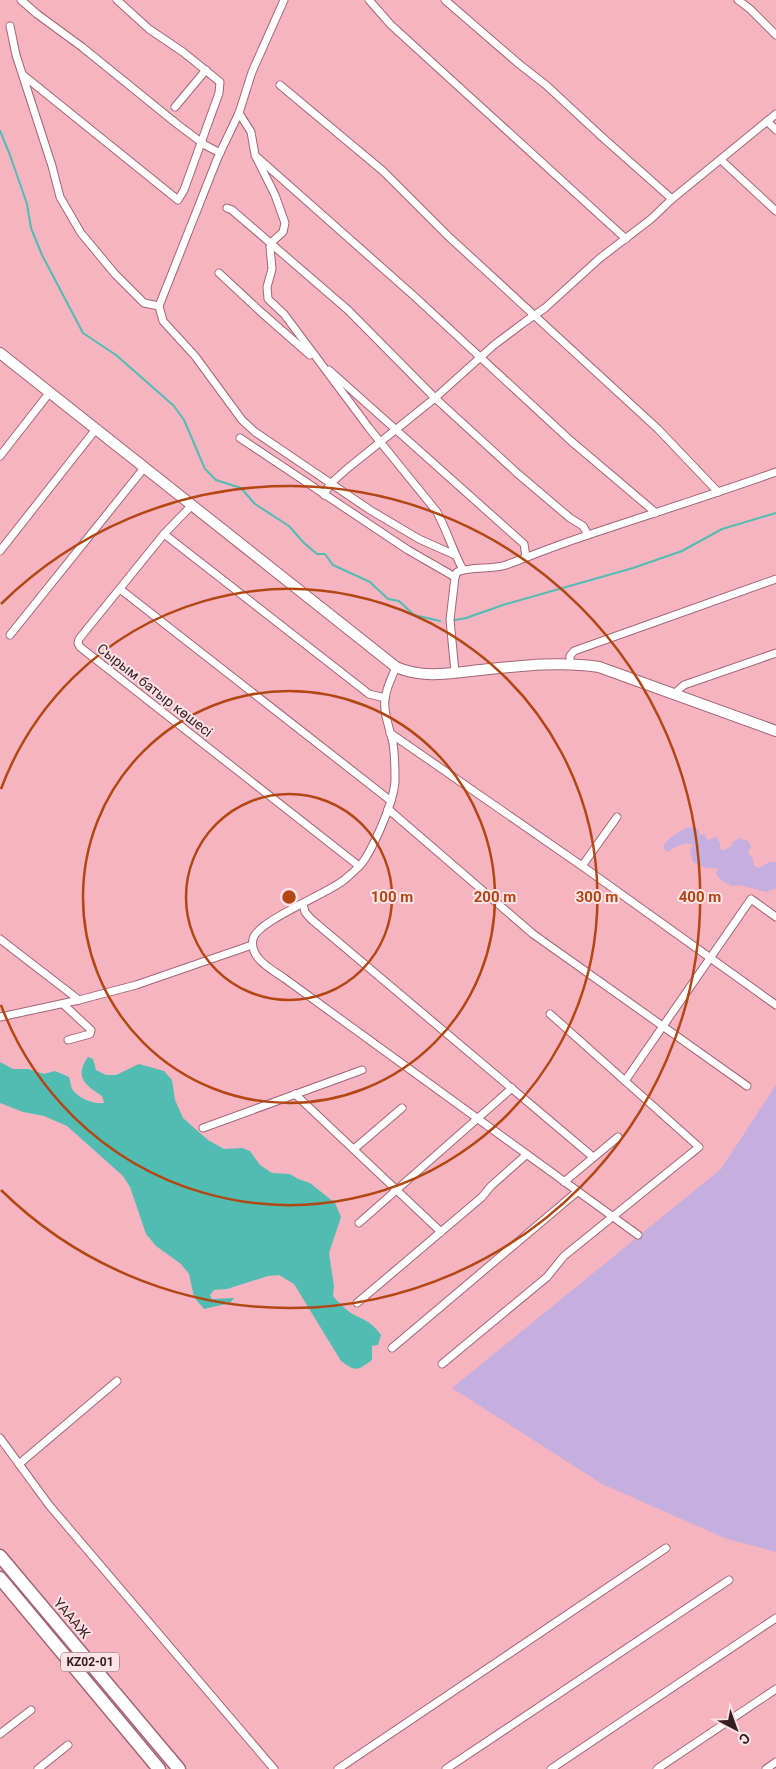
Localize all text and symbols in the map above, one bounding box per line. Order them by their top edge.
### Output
street label: Сырым батыр көшесі [94,640,216,740]
centre of rings [280,888,298,906]
text: 100 m [371,888,413,906]
text: 200 m [474,888,516,906]
text: 300 m [576,888,618,906]
text: 400 m [679,888,721,906]
street label: ҮАААЖ [50,1595,94,1642]
road number: KZ02-01 [61,1652,119,1671]
north arrow [711,1704,761,1754]
text: С [736,1730,753,1748]

